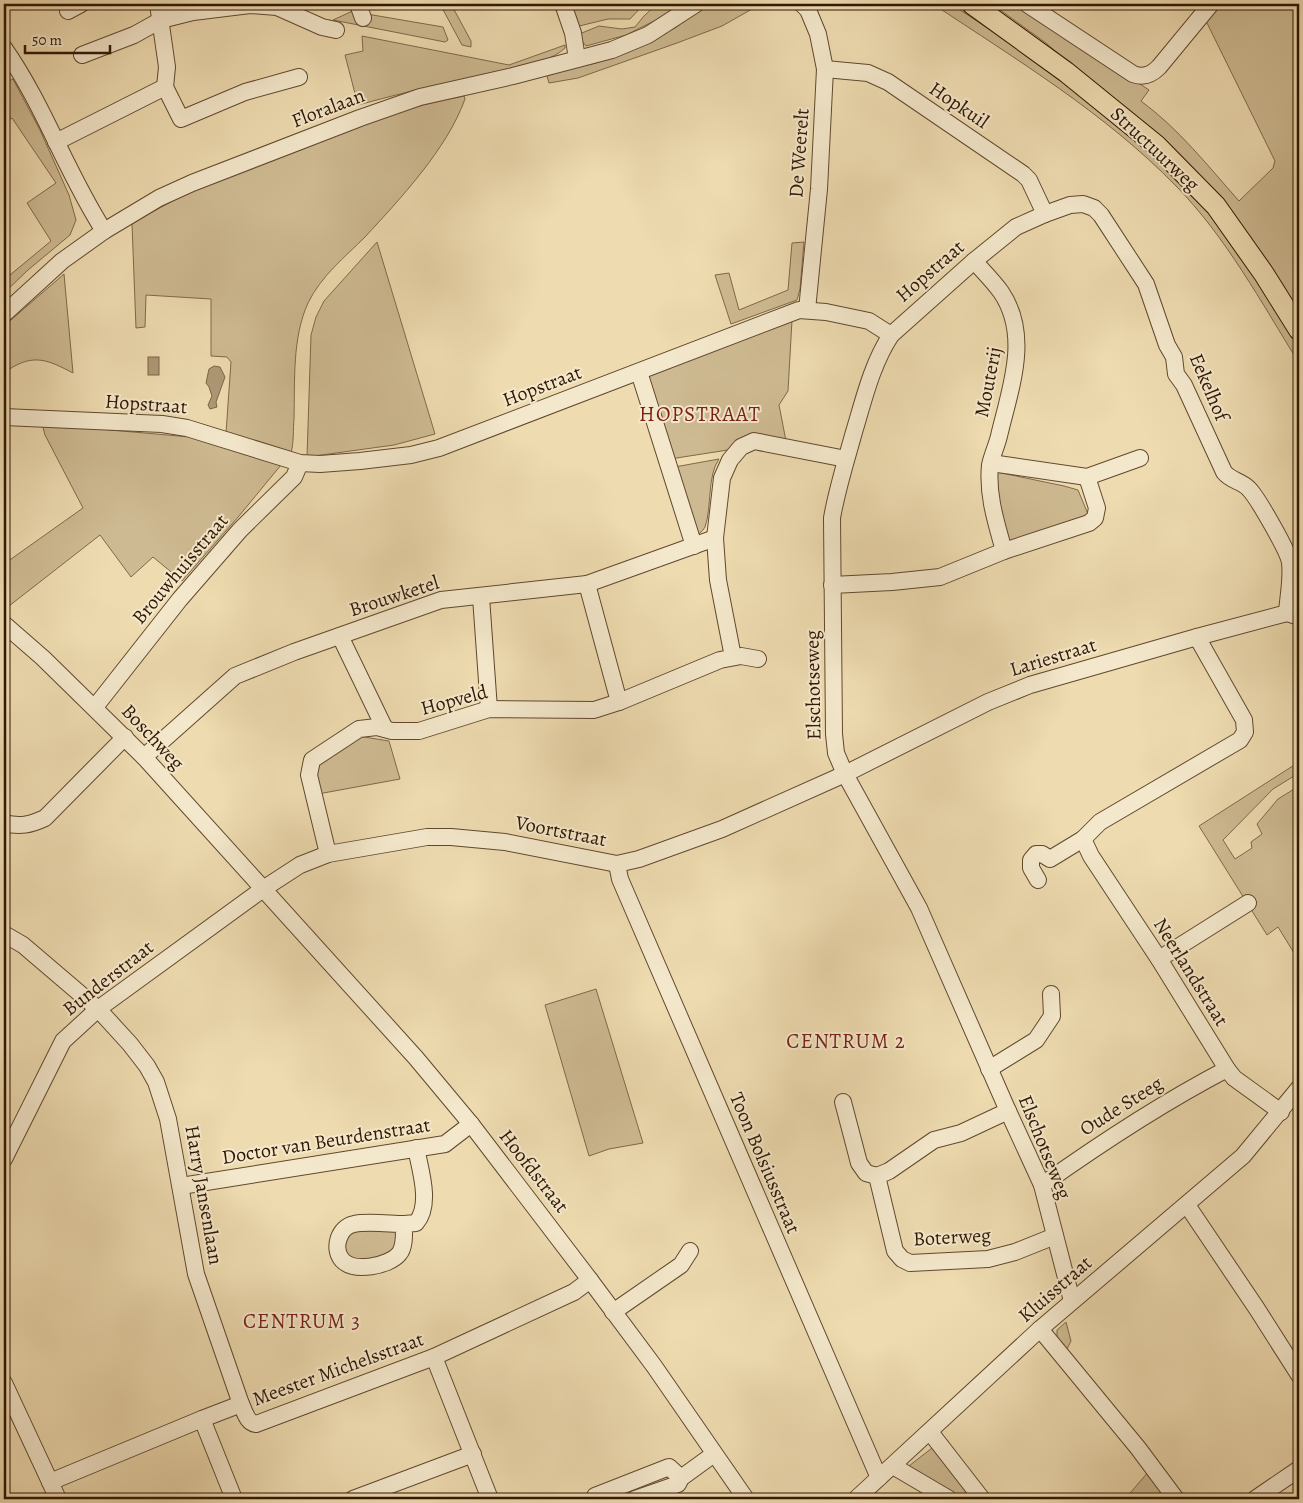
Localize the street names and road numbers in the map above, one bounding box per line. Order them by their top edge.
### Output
street label: Hopkuil [924,75,994,135]
street label: Floralaan [288,82,369,134]
street label: Structuurweg [1105,101,1205,197]
street label: De Weerelt [782,107,816,199]
street label: Hopstraat [890,233,970,308]
street label: Mouterij [968,344,1008,420]
street label: Eekelhof [1183,349,1237,428]
street label: Hopstraat [499,358,586,413]
street label: Hopstraat [104,388,189,420]
street label: Brouwhuisstraat [126,508,234,630]
street label: Brouwketel [346,569,443,623]
street label: Elschotseweg [799,630,827,740]
street label: Lariestraat [1006,631,1100,683]
street label: Hopveld [418,678,491,722]
street label: Boschweg [115,698,191,776]
street label: Voortstraat [512,809,609,853]
street label: Neerlandstraat [1147,913,1235,1032]
street label: Bunderstraat [57,934,159,1022]
street label: Oude Steeg [1074,1070,1168,1142]
street label: Toon Bolsiusstraat [723,1088,807,1238]
street label: Elschotseweg [1012,1091,1078,1203]
street label: Doctor van Beurdenstraat [220,1111,432,1171]
street label: Harry Jansenlaan [178,1123,230,1267]
street label: Hoofdstraat [493,1124,575,1219]
street label: Boterweg [912,1221,992,1253]
street label: Kluisstraat [1012,1249,1098,1328]
street label: Meester Michelsstraat [249,1325,428,1413]

